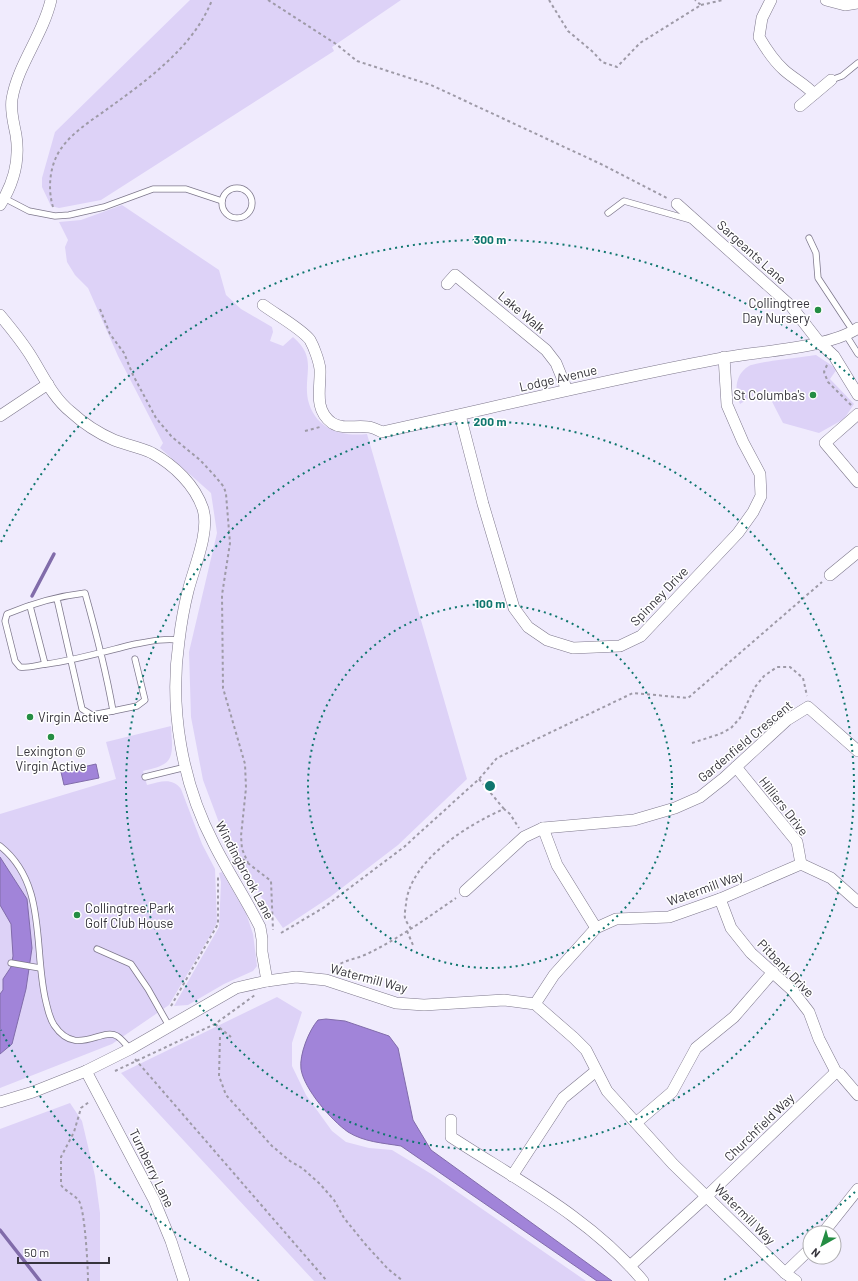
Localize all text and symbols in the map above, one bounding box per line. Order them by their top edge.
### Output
street label: Sargeants Lane [714,217,790,287]
text: 300 m [474,232,506,246]
street label: Lake Walk [495,288,549,337]
place label: Collingtree Day Nursery [742,295,810,326]
marker: Collingtree Day Nursery [813,305,823,315]
street label: Lodge Avenue [518,361,599,395]
place label: St Columba's [733,387,805,403]
marker: St Columba's [808,390,818,400]
text: 200 m [474,414,506,428]
street label: Spinney Drive [627,563,691,629]
text: 100 m [475,596,505,610]
street label: Gardenfield Crescent [694,697,796,785]
place label: Virgin Active [38,709,109,725]
marker: Virgin Active [25,712,35,722]
marker: Lexington @ Virgin Active [46,732,56,742]
place label: Lexington @ Virgin Active [16,743,86,774]
street label: Hilliers Drive [756,773,812,839]
centre of rings [483,779,497,793]
street label: Windingbrook Lane [212,818,278,922]
street label: Watermill Way [665,867,745,909]
place label: Collingtree Park Golf Club House [85,900,175,931]
marker: Collingtree Park Golf Club House [72,910,82,920]
street label: Pitbank Drive [754,936,818,1000]
street label: Watermill Way [328,960,410,996]
street label: Churchfield Way [721,1090,797,1164]
street label: Turnberry Lane [126,1126,178,1210]
street label: Watermill Way [711,1180,779,1248]
north arrow [802,1225,842,1265]
scale bar [18,1239,109,1265]
text: 50 m [24,1245,49,1259]
text: N [808,1246,822,1261]

